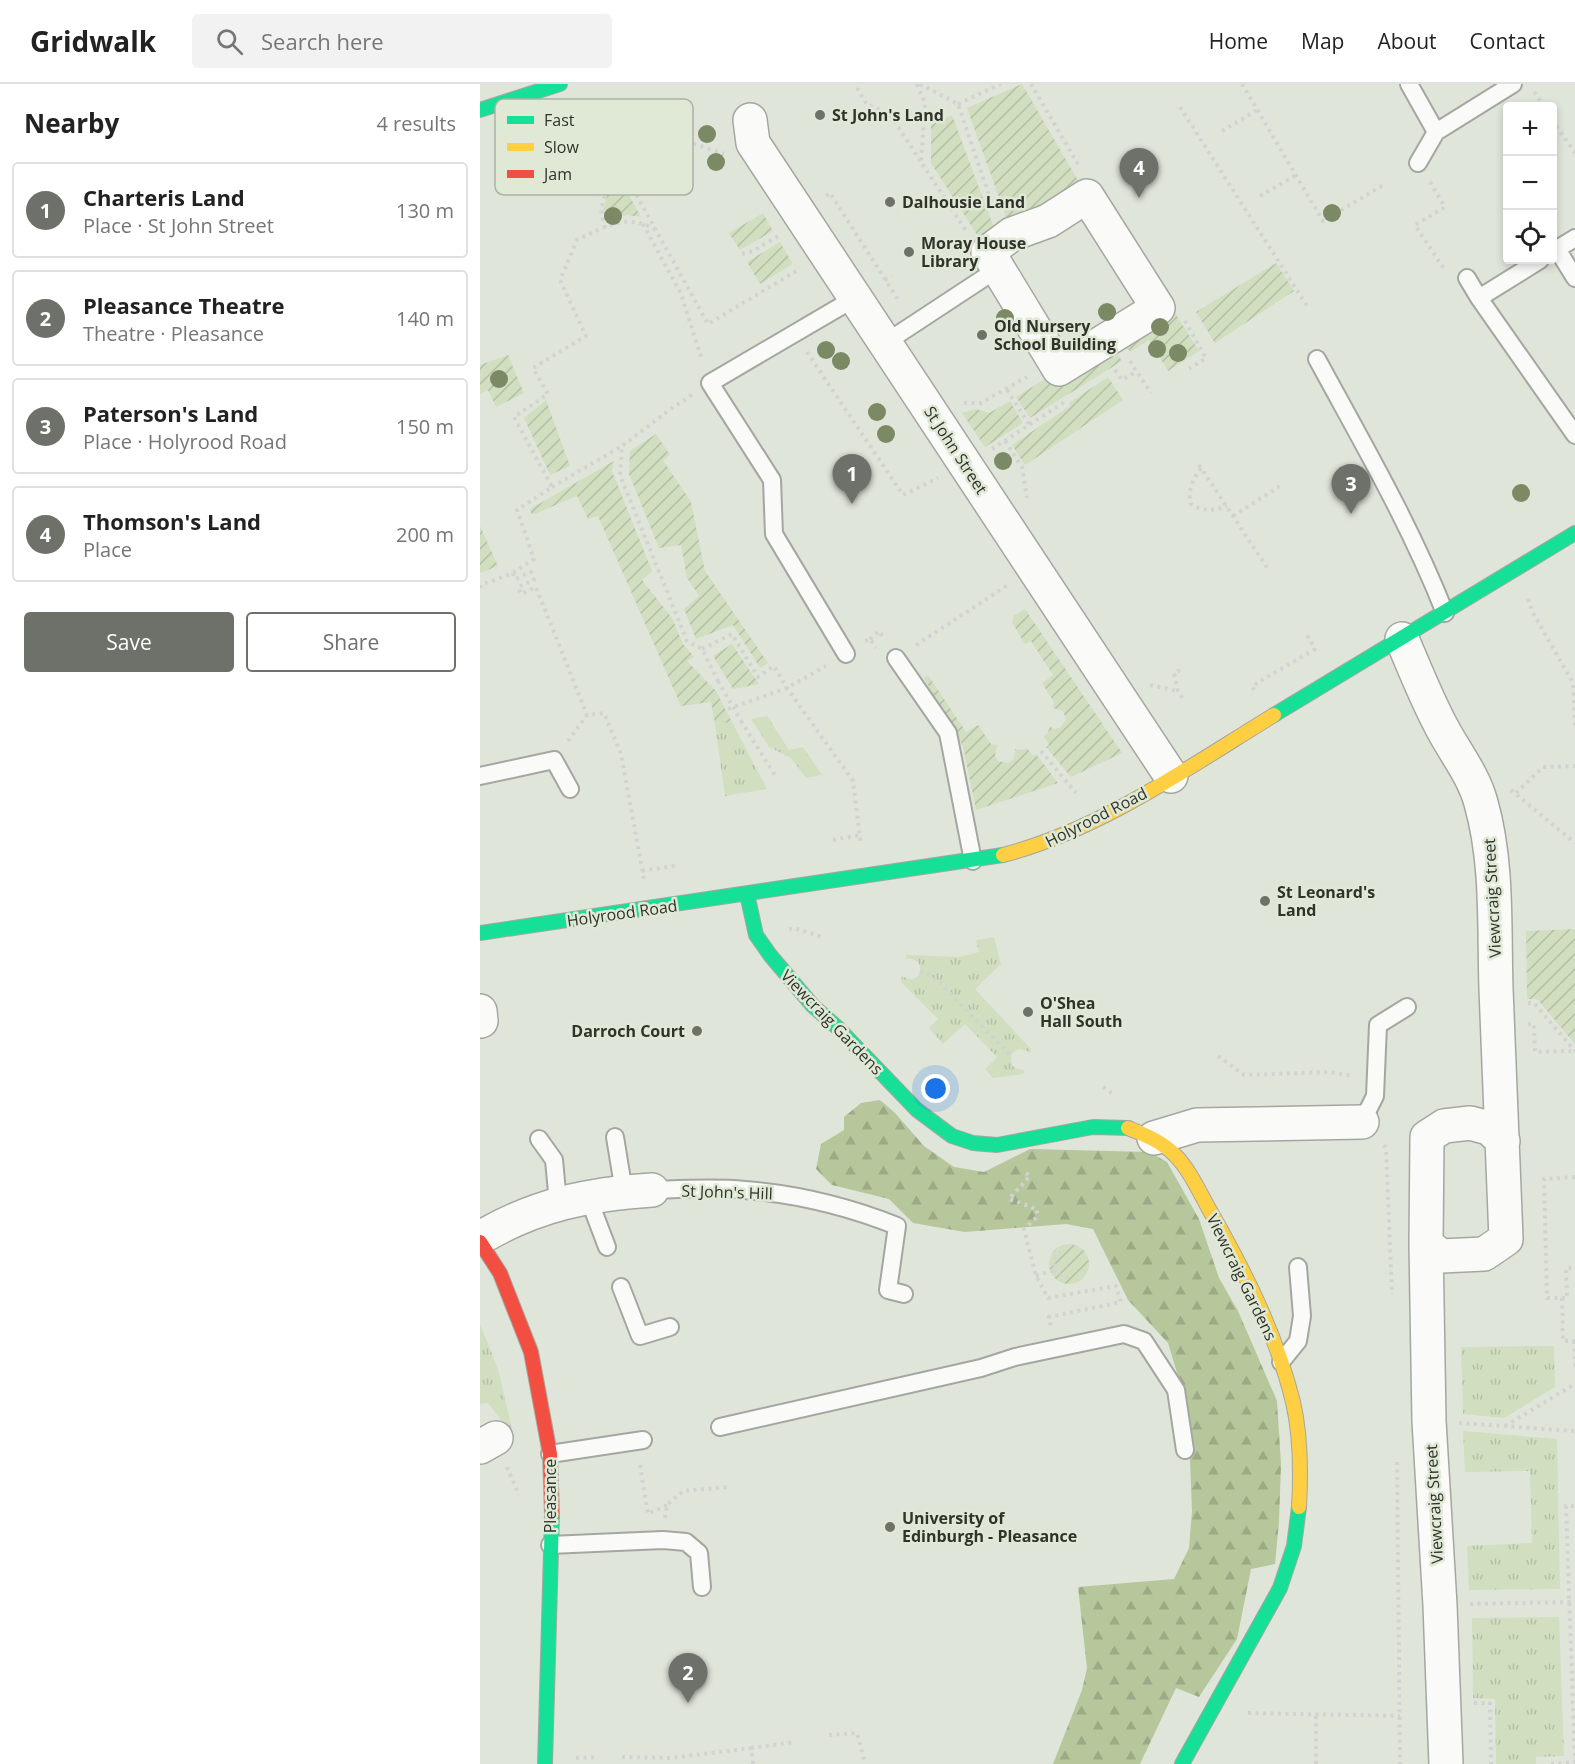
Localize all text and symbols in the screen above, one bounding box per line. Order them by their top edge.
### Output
search box [192,14,612,68]
text: Gridwalk [30,22,156,60]
icon: search [213,25,246,58]
text: Search here [261,26,384,56]
text: Home [1209,27,1268,55]
text: Map [1301,27,1344,55]
text: About [1377,27,1437,55]
text: Contact [1470,27,1545,55]
legend [495,99,693,195]
map controls [1503,102,1557,264]
button: + [1503,102,1557,156]
place label: St John's Land [832,104,944,126]
text: Nearby [24,105,119,141]
marker: St John's Land [813,108,827,122]
text: Fast [544,109,575,131]
text: 4 results [376,110,456,137]
text: Slow [544,136,579,158]
pin: 4 [1120,148,1158,198]
button: − [1503,156,1557,210]
text: Jam [542,163,572,185]
text: Charteris Land [83,182,245,212]
place label: Dalhousie Land [902,191,1025,213]
marker: Dalhousie Land [883,195,897,209]
text: 1 [40,197,51,224]
text: 130 m [396,197,454,224]
button: locate [1503,210,1557,264]
text: Place · St John Street [83,212,274,239]
place label: Moray House Library [921,232,1026,272]
marker: Moray House Library [902,245,916,259]
text: Pleasance Theatre [83,290,285,320]
text: 2 [40,305,51,332]
text: 140 m [396,305,454,332]
place label: Old Nursery School Building [994,315,1116,355]
text: Theatre · Pleasance [83,320,264,347]
marker: Old Nursery School Building [975,328,989,342]
text: Paterson's Land [83,398,258,428]
street label: St John Street [919,402,993,499]
text: 3 [40,413,51,440]
text: 150 m [396,413,454,440]
text: Place · Holyrood Road [83,428,287,455]
pin: 1 [832,454,872,504]
pin: 3 [1332,464,1370,514]
text: Thomson's Land [83,506,261,536]
text: 4 [40,521,51,548]
text: 200 m [396,521,454,548]
text: Place [83,536,132,563]
button: Save [24,612,234,672]
button: Share [246,612,456,672]
street label: Holyrood Road [1041,782,1151,852]
street label: Viewcraig Street [1478,837,1506,958]
place label: St Leonard's Land [1277,881,1375,921]
street label: Holyrood Road [565,894,679,932]
marker: St Leonard's Land [1258,894,1272,908]
street label: Viewcraig Gardens [776,965,888,1079]
place label: O'Shea Hall South [1040,992,1123,1032]
marker: O'Shea Hall South [1021,1005,1035,1019]
place label: Darroch Court [571,1020,685,1042]
marker: Darroch Court [690,1024,704,1038]
your location [921,1074,950,1103]
street label: St John's Hill [681,1179,773,1205]
street label: Viewcraig Gardens [1202,1210,1282,1344]
street label: Viewcraig Street [1420,1443,1448,1564]
street label: Pleasance [539,1459,561,1533]
place label: University of Edinburgh - Pleasance [902,1507,1077,1547]
marker: University of Edinburgh - Pleasance [883,1520,897,1534]
pin: 2 [668,1654,708,1703]

